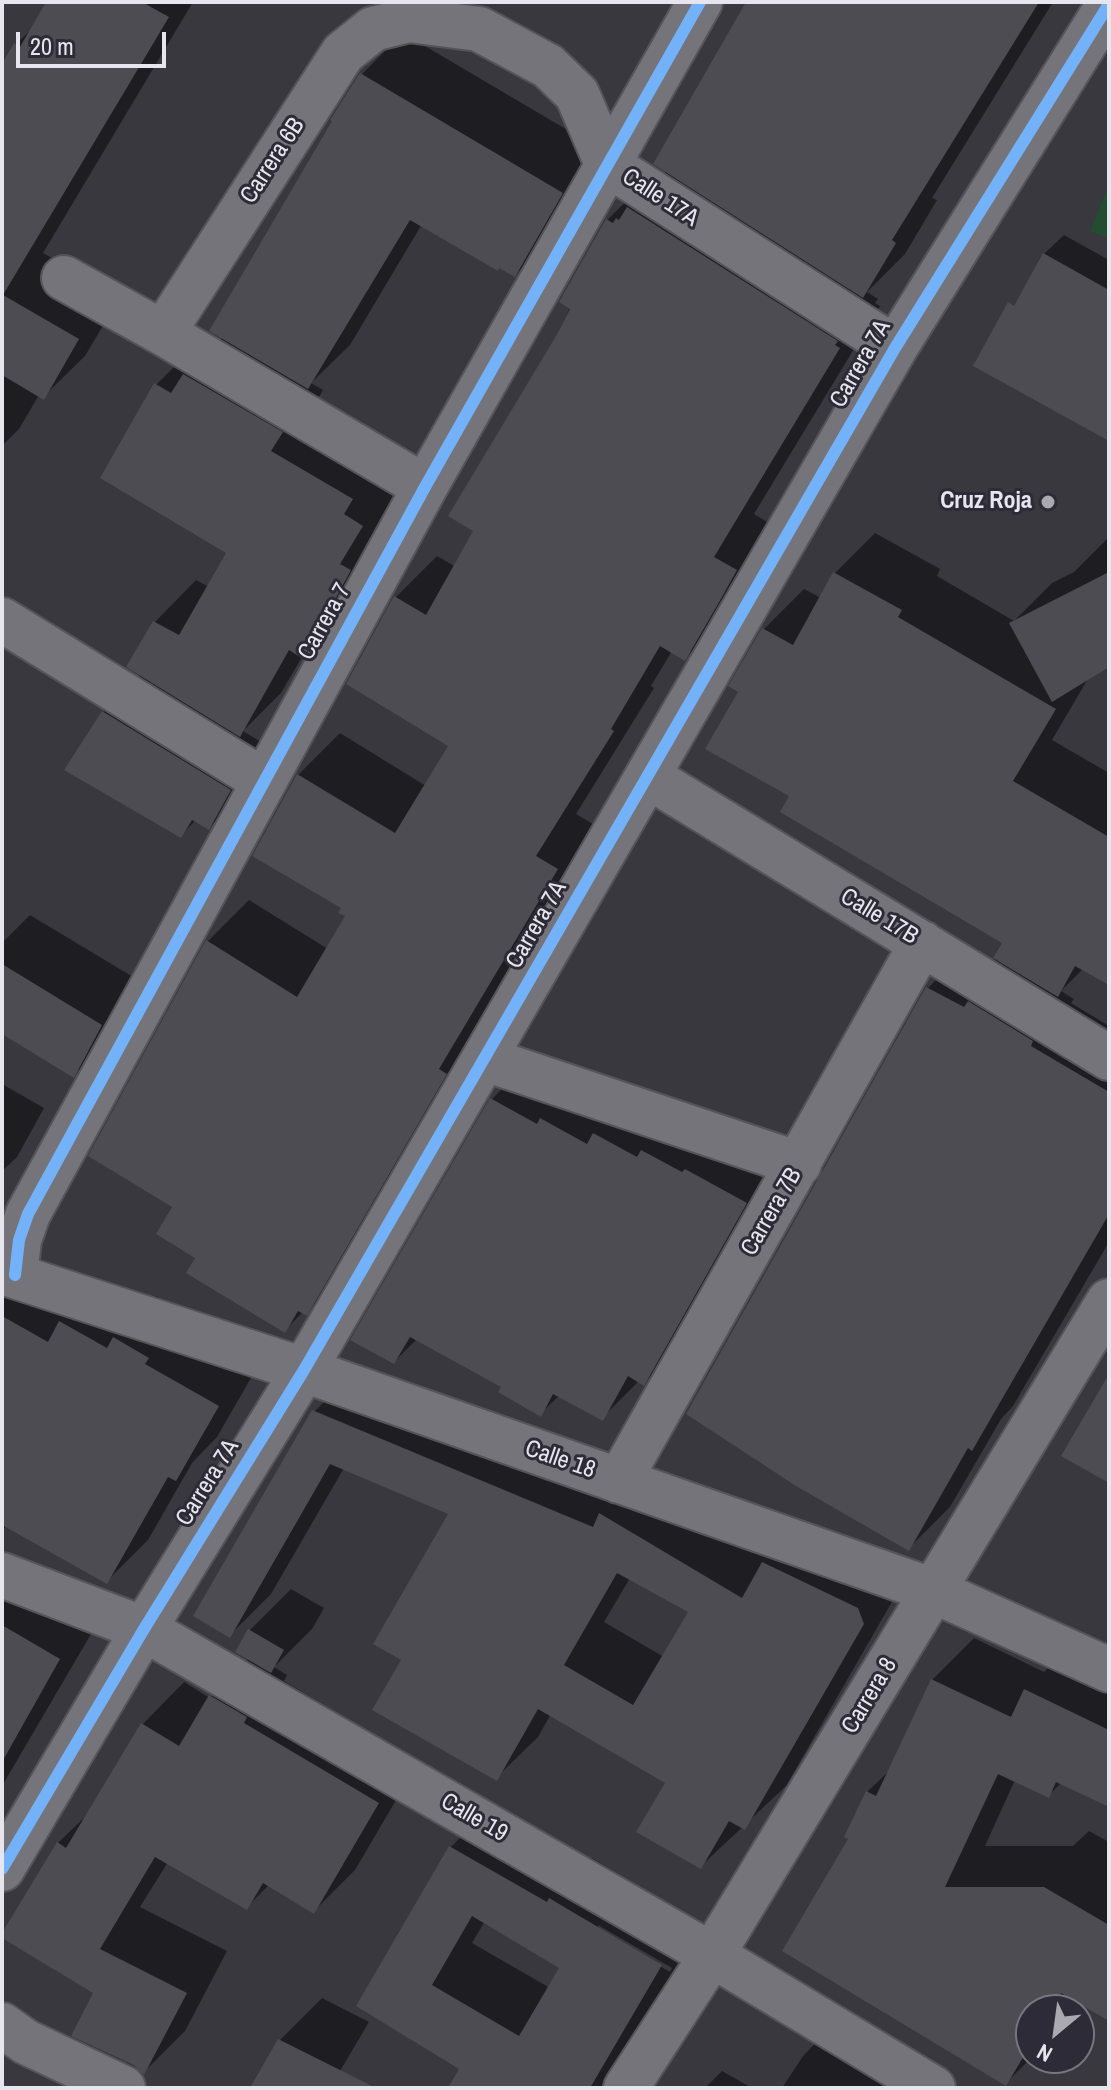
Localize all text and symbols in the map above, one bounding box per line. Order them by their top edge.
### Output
scale bar [20,16,170,66]
text: 20 m [30,30,74,62]
street label: Carrera 6B [235,113,311,209]
street label: Calle 17A [616,163,704,233]
street label: Carrera 7A [824,315,898,413]
place label: Cruz Roja [940,488,1032,516]
marker: Cruz Roja [1039,493,1057,511]
street label: Carrera 7 [292,579,358,665]
street label: Carrera 7A [500,876,574,974]
street label: Calle 17B [835,883,923,951]
street label: Carrera 7B [735,1163,809,1261]
street label: Carrera 7A [170,1435,246,1531]
street label: Calle 18 [521,1435,599,1485]
street label: Carrera 8 [836,1653,904,1739]
street label: Calle 19 [436,1787,512,1849]
north arrow [1015,1994,1095,2074]
text: N [1031,2037,1057,2070]

